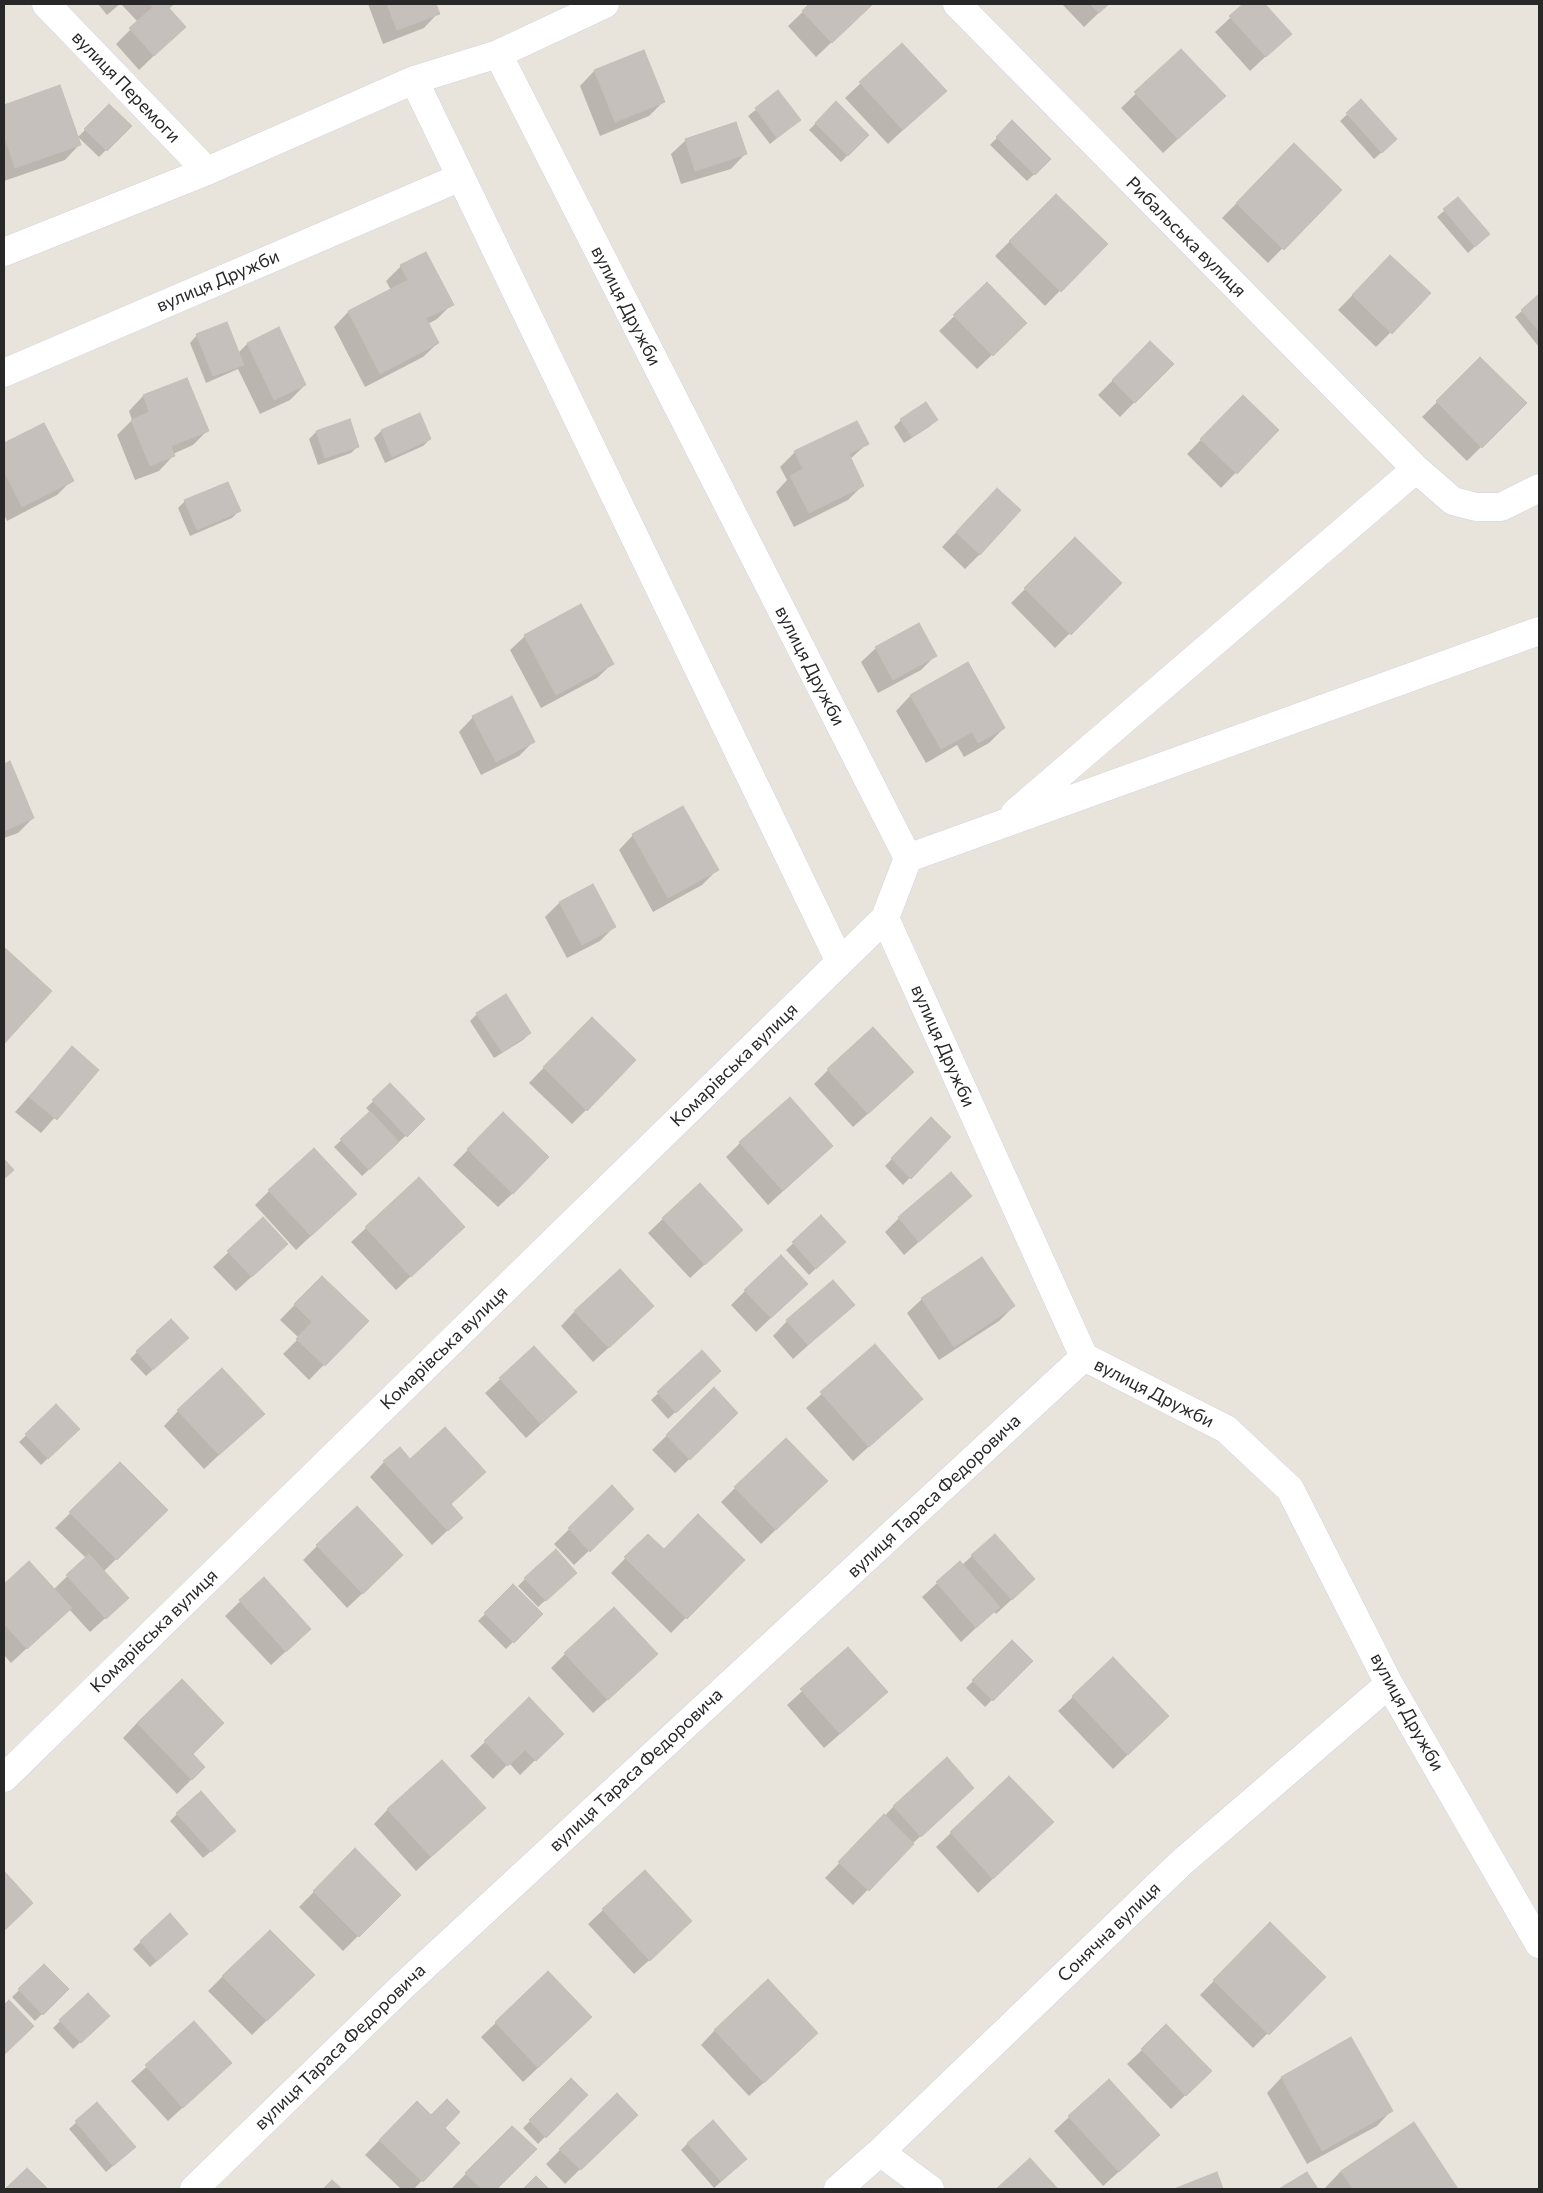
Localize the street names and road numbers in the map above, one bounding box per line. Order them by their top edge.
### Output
street label: вулиця Перемоги [67,27,185,147]
street label: Рибальська вулиця [1121,172,1251,302]
street label: вулиця Дружби [587,242,665,370]
street label: вулиця Дружби [153,245,283,317]
street label: вулиця Дружби [771,602,849,730]
street label: вулиця Дружби [906,982,980,1110]
street label: Комарівська вулиця [666,999,802,1131]
street label: Комарівська вулиця [376,1282,512,1414]
street label: вулиця Дружби [1090,1354,1218,1432]
street label: вулиця Тараса Федоровича [843,1410,1025,1582]
street label: Комарівська вулиця [86,1565,222,1697]
street label: вулиця Дружби [1366,1649,1448,1775]
street label: вулиця Тараса Федоровича [545,1684,727,1856]
street label: Сонячна вулиця [1053,1878,1165,1986]
street label: вулиця Тараса Федоровича [250,1960,430,2134]

